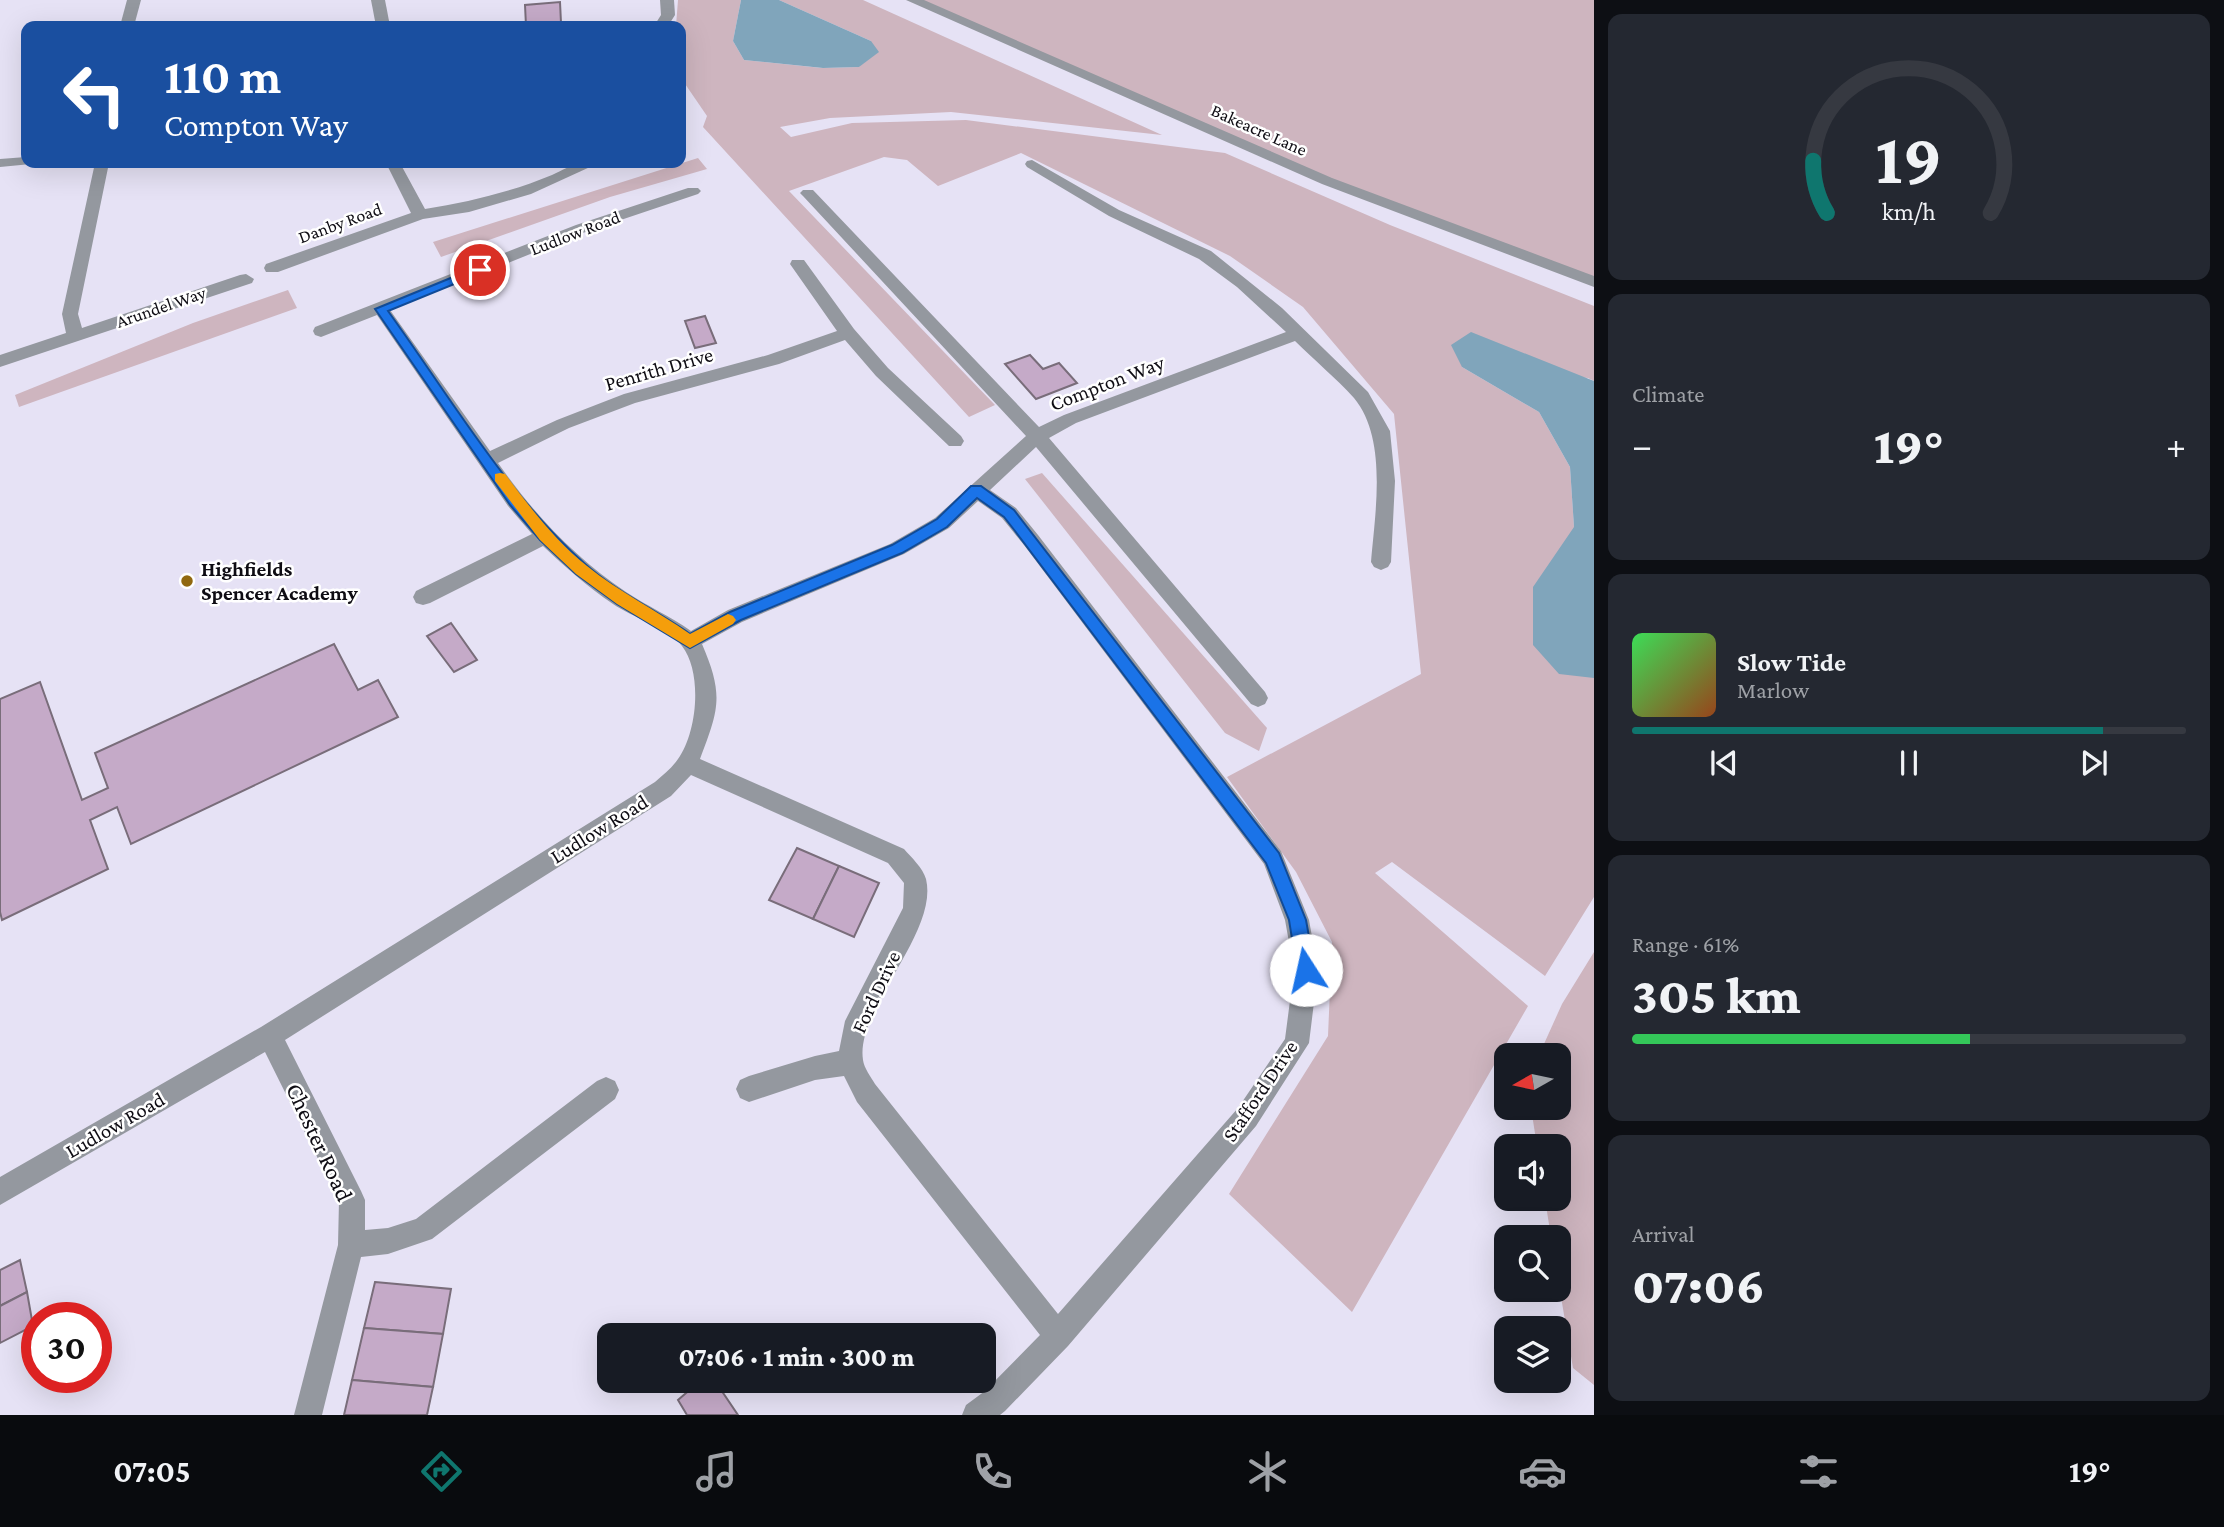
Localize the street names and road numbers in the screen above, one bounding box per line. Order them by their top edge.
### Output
street label: Bakeacre Lane [1208,100,1310,160]
street label: Danby Road [296,198,385,247]
street label: Ludlow Road [527,207,623,259]
street label: Arundel Way [113,282,209,332]
street label: Penrith Drive [602,342,716,396]
street label: Compton Way [1046,350,1168,416]
street label: Ludlow Road [546,790,652,868]
street label: Ford Drive [847,947,905,1037]
street label: Stafford Drive [1217,1036,1303,1146]
street label: Chester Road [281,1079,359,1206]
street label: Ludlow Road [61,1087,169,1163]

